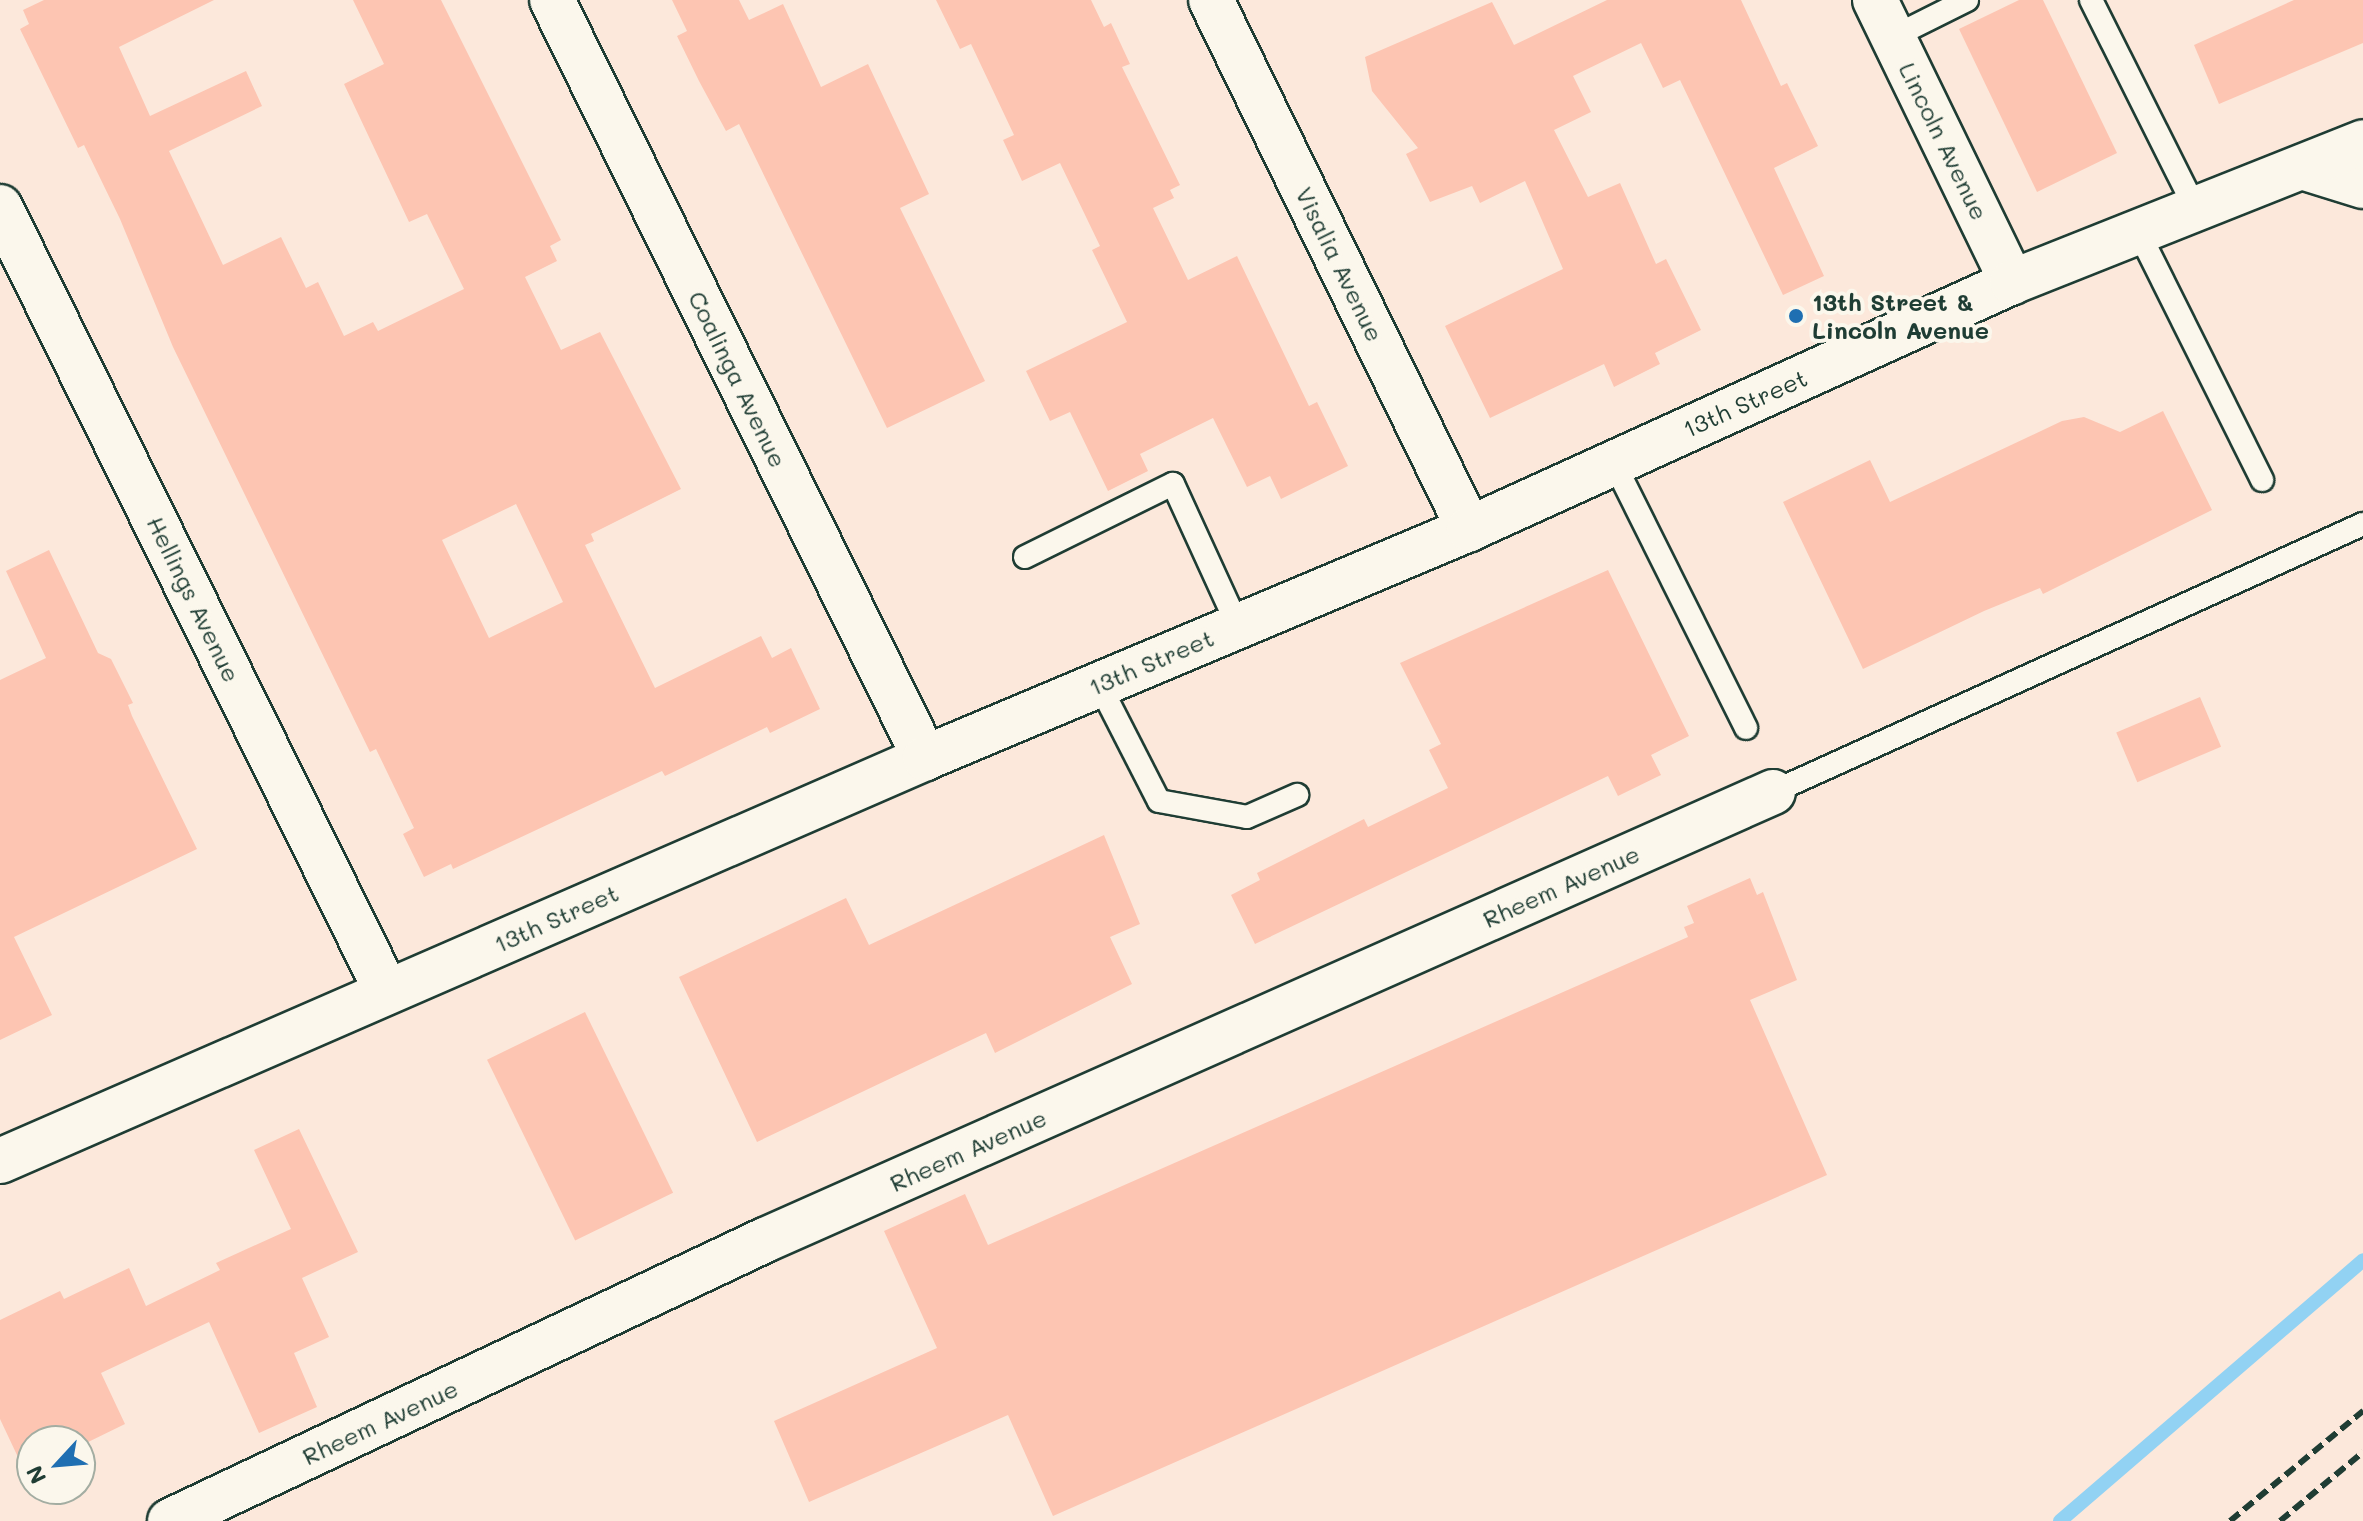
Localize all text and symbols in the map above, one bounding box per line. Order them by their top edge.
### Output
street label: Lincoln Avenue [1893,58,1995,224]
street label: Visalia Avenue [1290,182,1390,346]
street label: Coalinga Avenue [683,286,793,472]
place label: 13th Street & Lincoln Avenue [1812,288,1989,344]
marker: 13th Street & Lincoln Avenue [1787,307,1805,325]
street label: 13th Street [1678,363,1812,443]
street label: Hellings Avenue [141,511,247,687]
street label: 13th Street [1084,623,1218,701]
street label: Rheem Avenue [1478,839,1644,933]
street label: 13th Street [489,878,623,958]
street label: Rheem Avenue [885,1103,1051,1197]
street label: Rheem Avenue [298,1373,462,1471]
north arrow [16,1425,96,1505]
text: N [19,1461,52,1489]

